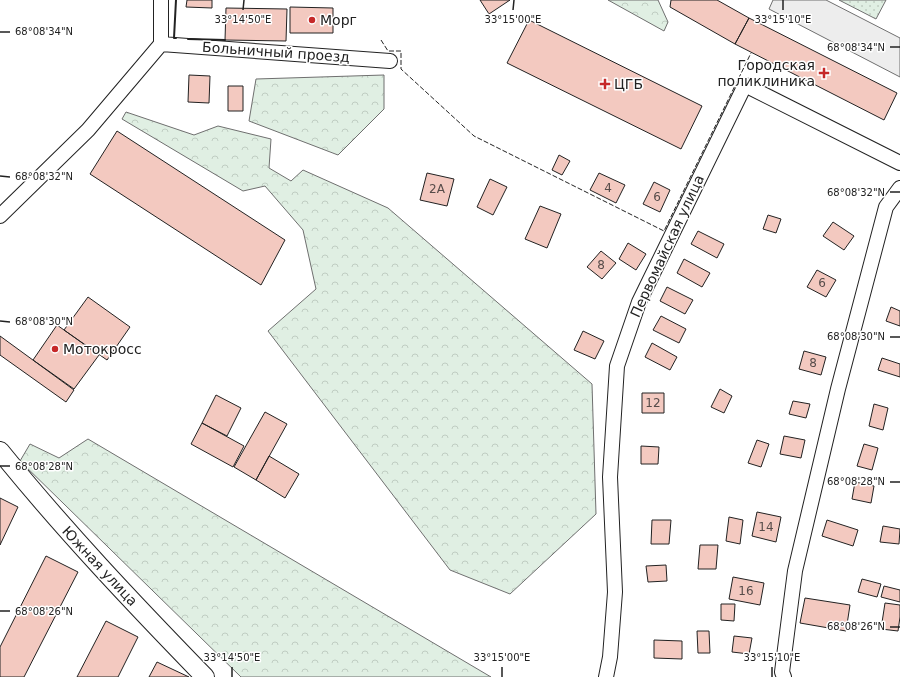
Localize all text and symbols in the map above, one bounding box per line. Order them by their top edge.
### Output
place label: Морг [320,12,357,28]
text: 33°14'50"E [215,14,271,25]
text: 33°15'00"E [485,14,541,25]
text: 33°15'10"E [755,14,811,25]
marker: Морг [307,15,317,25]
text: 68°08'34"N [15,26,73,37]
street label: Больничный проезд [202,39,350,65]
text: 68°08'34"N [827,42,885,53]
place label: Городская поликлиника [717,57,815,89]
marker: Городская поликлиника [818,67,830,79]
place label: ЦГБ [614,76,643,92]
marker: ЦГБ [599,78,611,90]
text: 68°08'32"N [15,171,73,182]
street label: Первомайская улица [627,172,707,320]
house number: 4 [604,181,612,195]
house number: 2А [429,182,446,196]
text: 68°08'32"N [827,187,885,198]
house number: 6 [653,190,661,204]
house number: 8 [597,258,605,272]
house number: 6 [818,276,826,290]
text: 68°08'30"N [15,316,73,327]
text: 68°08'30"N [827,331,885,342]
place label: Мотокросс [63,341,142,357]
marker: Мотокросс [50,344,60,354]
house number: 8 [809,356,817,370]
house number: 12 [645,396,661,410]
text: 68°08'28"N [15,461,73,472]
text: 68°08'28"N [827,476,885,487]
house number: 14 [758,520,774,534]
street label: Южная улица [59,523,141,609]
house number: 16 [738,584,754,598]
text: 68°08'26"N [15,606,73,617]
text: 68°08'26"N [827,621,885,632]
text: 33°14'50"E [204,652,260,663]
text: 33°15'00"E [474,652,530,663]
text: 33°15'10"E [744,652,800,663]

